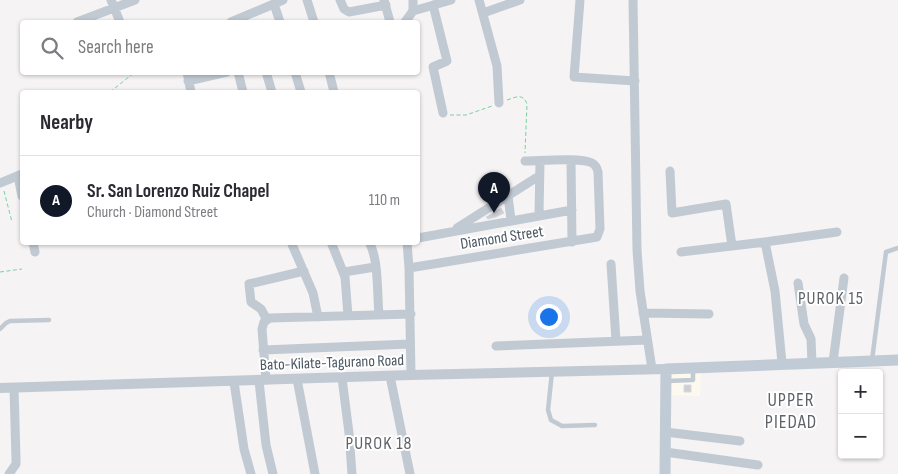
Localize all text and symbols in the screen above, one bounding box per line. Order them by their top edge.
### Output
search box [20,20,420,75]
icon: search [38,34,66,62]
text: Search here [78,36,154,59]
text: Nearby [40,110,93,135]
pin: A [478,172,510,213]
text: Sr. San Lorenzo Ruiz Chapel [87,180,269,203]
text: A [52,191,60,210]
text: 110 m [369,191,400,210]
text: Church · Diamond Street [87,203,218,222]
street label: Diamond Street [459,222,545,254]
district label: PUROK 15 [798,288,864,309]
your location [536,304,562,330]
street label: Bato-Kilate-Tagurano Road [260,351,404,375]
map controls [838,369,883,459]
button: + [838,369,883,414]
district label: UPPER PIEDAD [765,389,817,434]
button: − [838,414,883,459]
district label: PUROK 18 [346,433,412,454]

